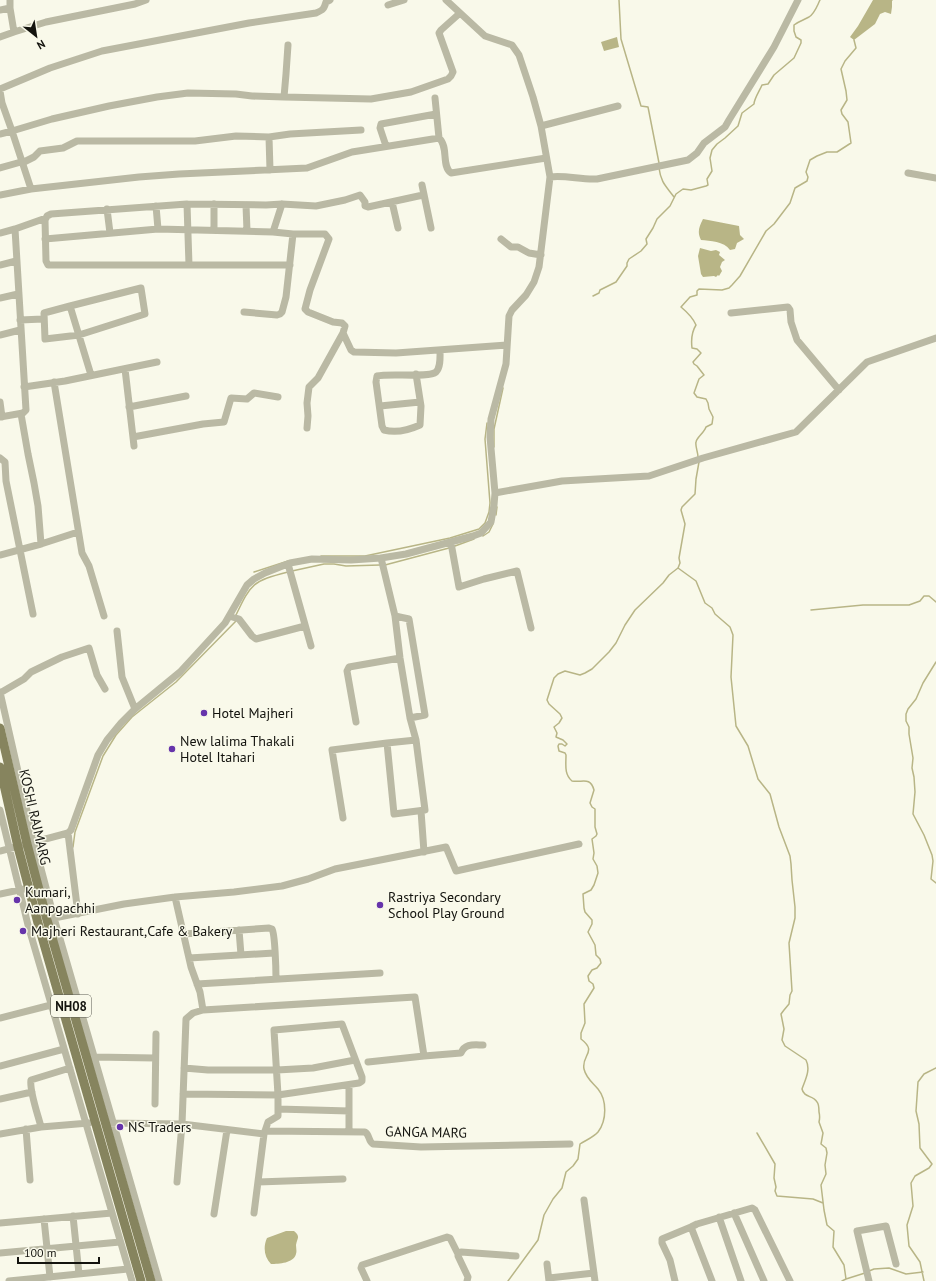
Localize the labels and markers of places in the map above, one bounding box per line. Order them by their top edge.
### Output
place label: Hotel Majheri [212,704,293,722]
marker: Hotel Majheri [199,708,209,718]
place label: New lalima Thakali Hotel Itahari [180,732,294,766]
marker: New lalima Thakali Hotel Itahari [167,744,177,754]
place label: Kumari, Aanpgachhi [25,883,95,917]
place label: Rastriya Secondary School Play Ground [388,888,504,922]
marker: Kumari, Aanpgachhi [12,895,22,905]
marker: Rastriya Secondary School Play Ground [375,900,385,910]
place label: Majheri Restaurant,Cafe & Bakery [31,922,233,940]
marker: Majheri Restaurant,Cafe & Bakery [18,926,28,936]
place label: NS Traders [128,1118,192,1136]
marker: NS Traders [115,1122,125,1132]

